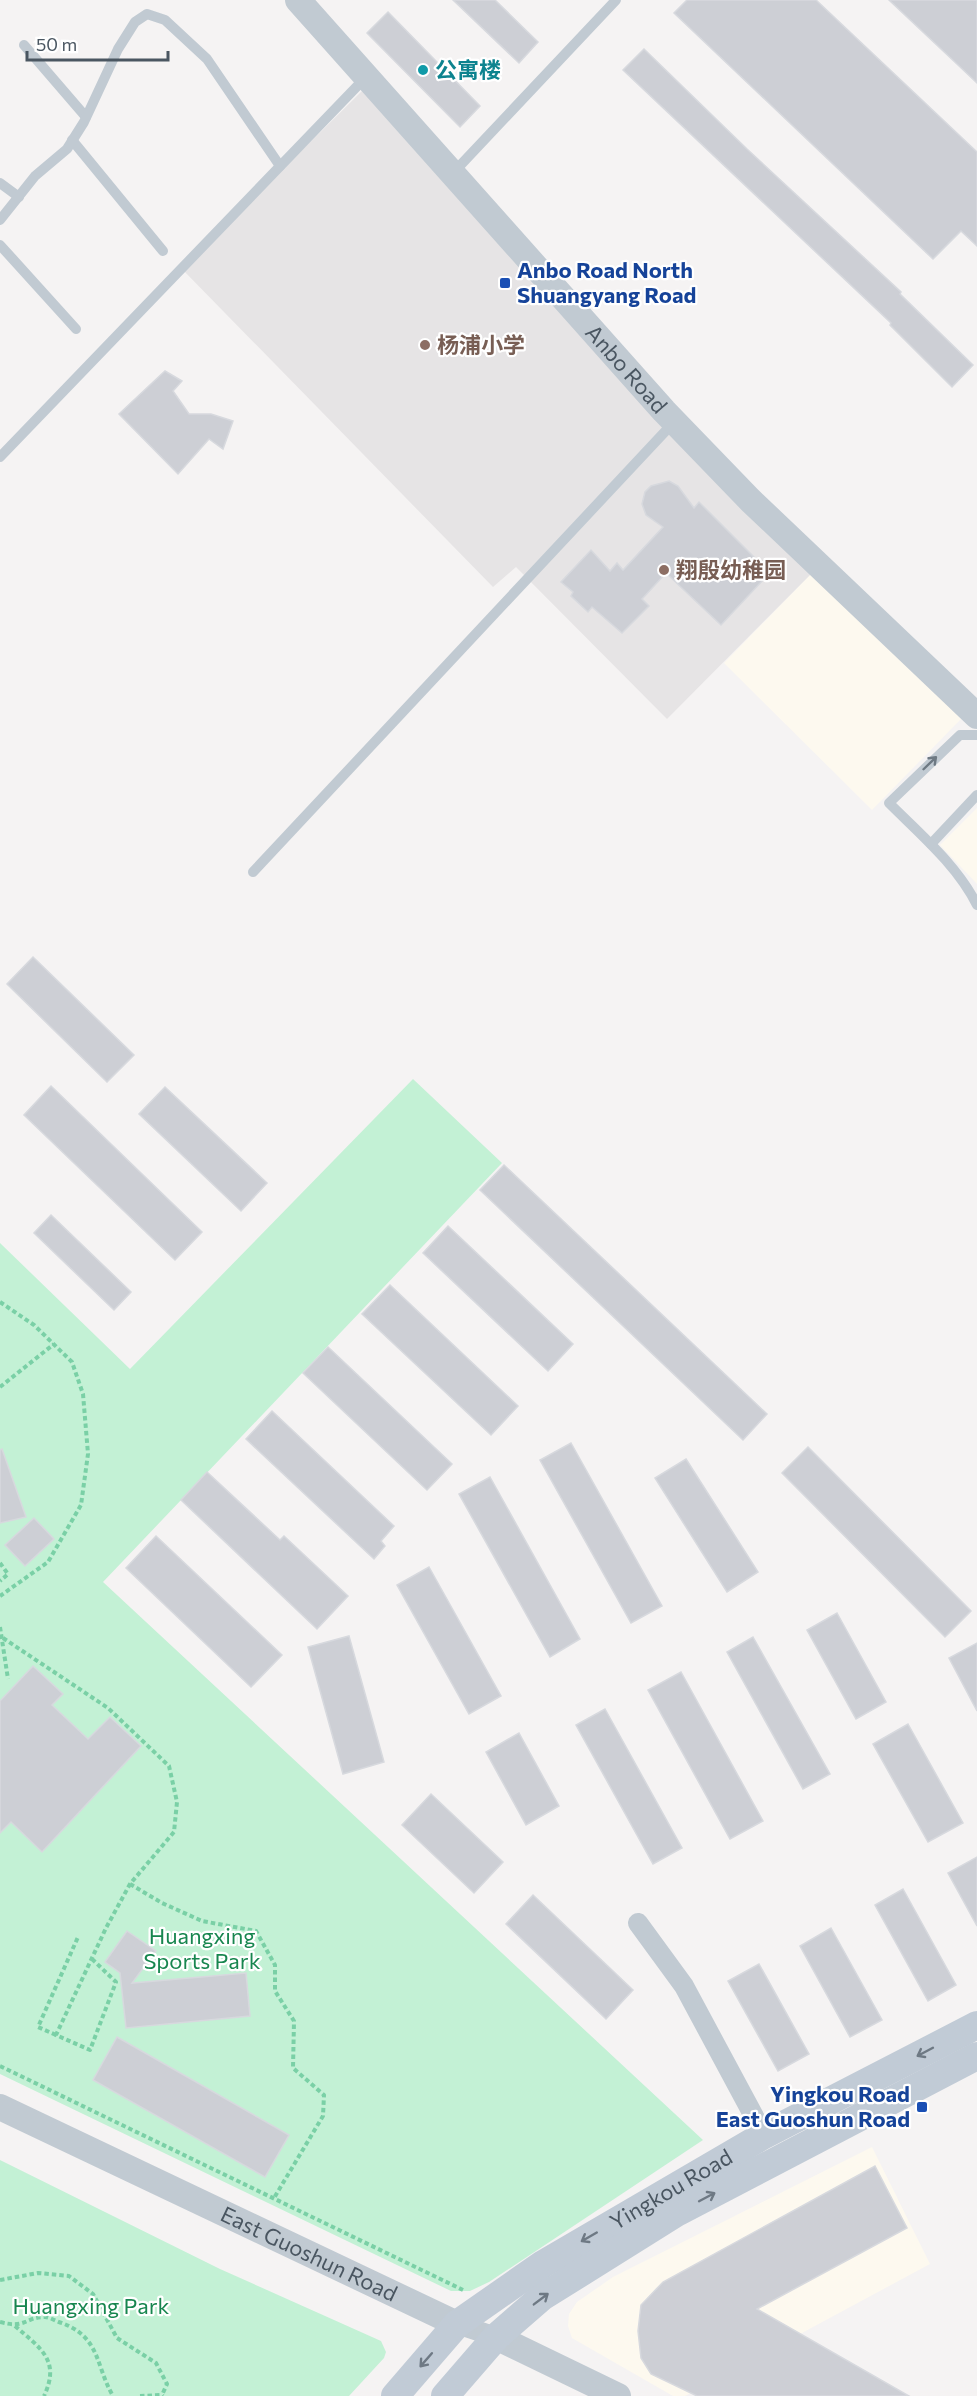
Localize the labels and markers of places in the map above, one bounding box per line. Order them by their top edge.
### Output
place label: 公寓楼 [435,56,501,83]
marker: 公寓楼 [416,63,430,77]
place label: Anbo Road North Shuangyang Road [517,256,696,308]
marker: Anbo Road North Shuangyang Road [498,276,512,290]
place label: 杨浦小学 [437,331,525,358]
marker: 杨浦小学 [418,338,432,352]
place label: 翔殷幼稚园 [676,556,786,583]
marker: 翔殷幼稚园 [657,563,671,577]
place label: Yingkou Road East Guoshun Road [716,2080,910,2132]
marker: Yingkou Road East Guoshun Road [915,2100,929,2114]

